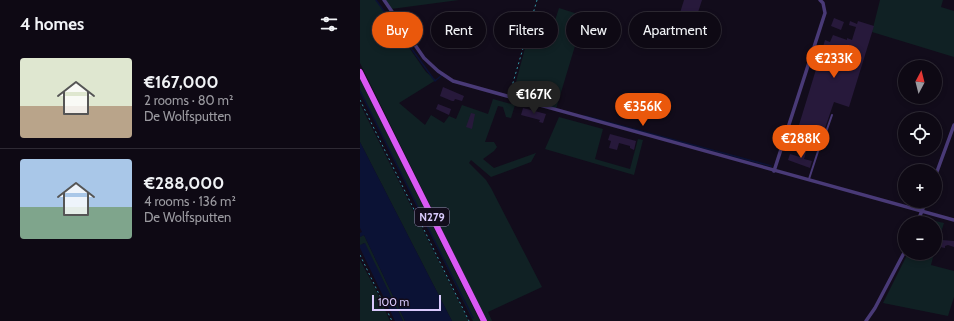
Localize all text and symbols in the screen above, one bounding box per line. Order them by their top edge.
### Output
chip: Buy [372,12,423,48]
chip: Rent [431,12,486,48]
chip: Filters [494,12,558,48]
chip: New [566,12,621,48]
chip: Apartment [629,12,721,48]
icon: filters [318,13,340,35]
text: 4 homes [20,14,84,34]
pin: €233K [806,45,862,79]
text: €233K [815,50,853,66]
north arrow [898,60,942,104]
map controls [898,60,942,260]
text: €167,000 [144,72,219,92]
icon: home [52,74,100,122]
pin: €167K [506,81,562,115]
text: €167K [516,86,552,102]
text: 2 rooms · 80 m² [144,92,233,108]
pin: €356K [615,93,671,127]
text: €356K [624,98,662,114]
text: De Wolfsputten [144,108,231,124]
button: locate [898,112,942,156]
pin: €288K [773,125,829,159]
text: €288K [781,130,821,146]
button: + [898,164,942,208]
text: €288,000 [144,173,224,193]
icon: home [52,175,100,223]
text: 4 rooms · 136 m² [144,193,236,209]
road number: N279 [415,208,449,226]
text: De Wolfsputten [144,209,231,225]
button: − [898,216,942,260]
scale bar [372,293,441,312]
text: 100 m [378,295,409,309]

